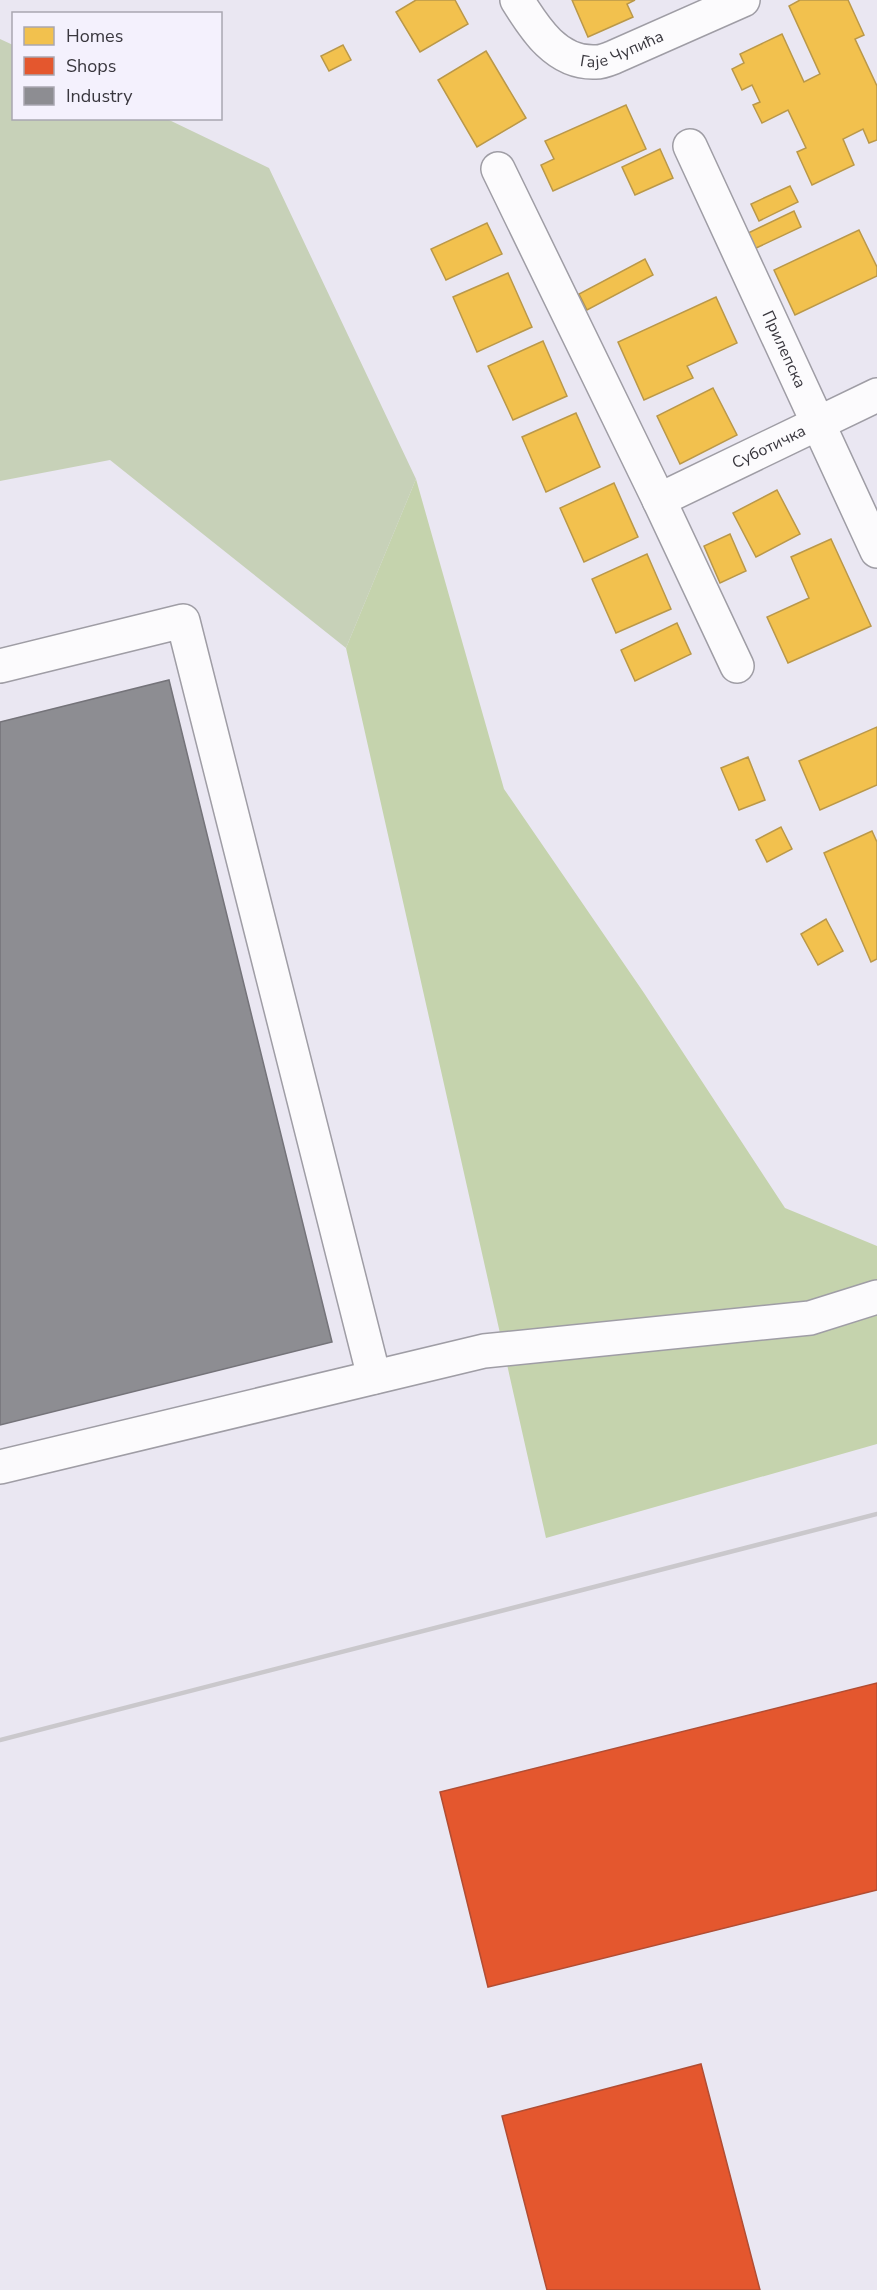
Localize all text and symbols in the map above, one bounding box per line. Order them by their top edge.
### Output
legend [12,12,222,120]
text: Homes [66,24,123,48]
street label: Гаје Чупића [579,25,667,73]
text: Shops [66,54,116,78]
text: Industry [66,84,133,108]
street label: Прилепска [757,307,811,392]
street label: Суботичка [728,420,809,474]

